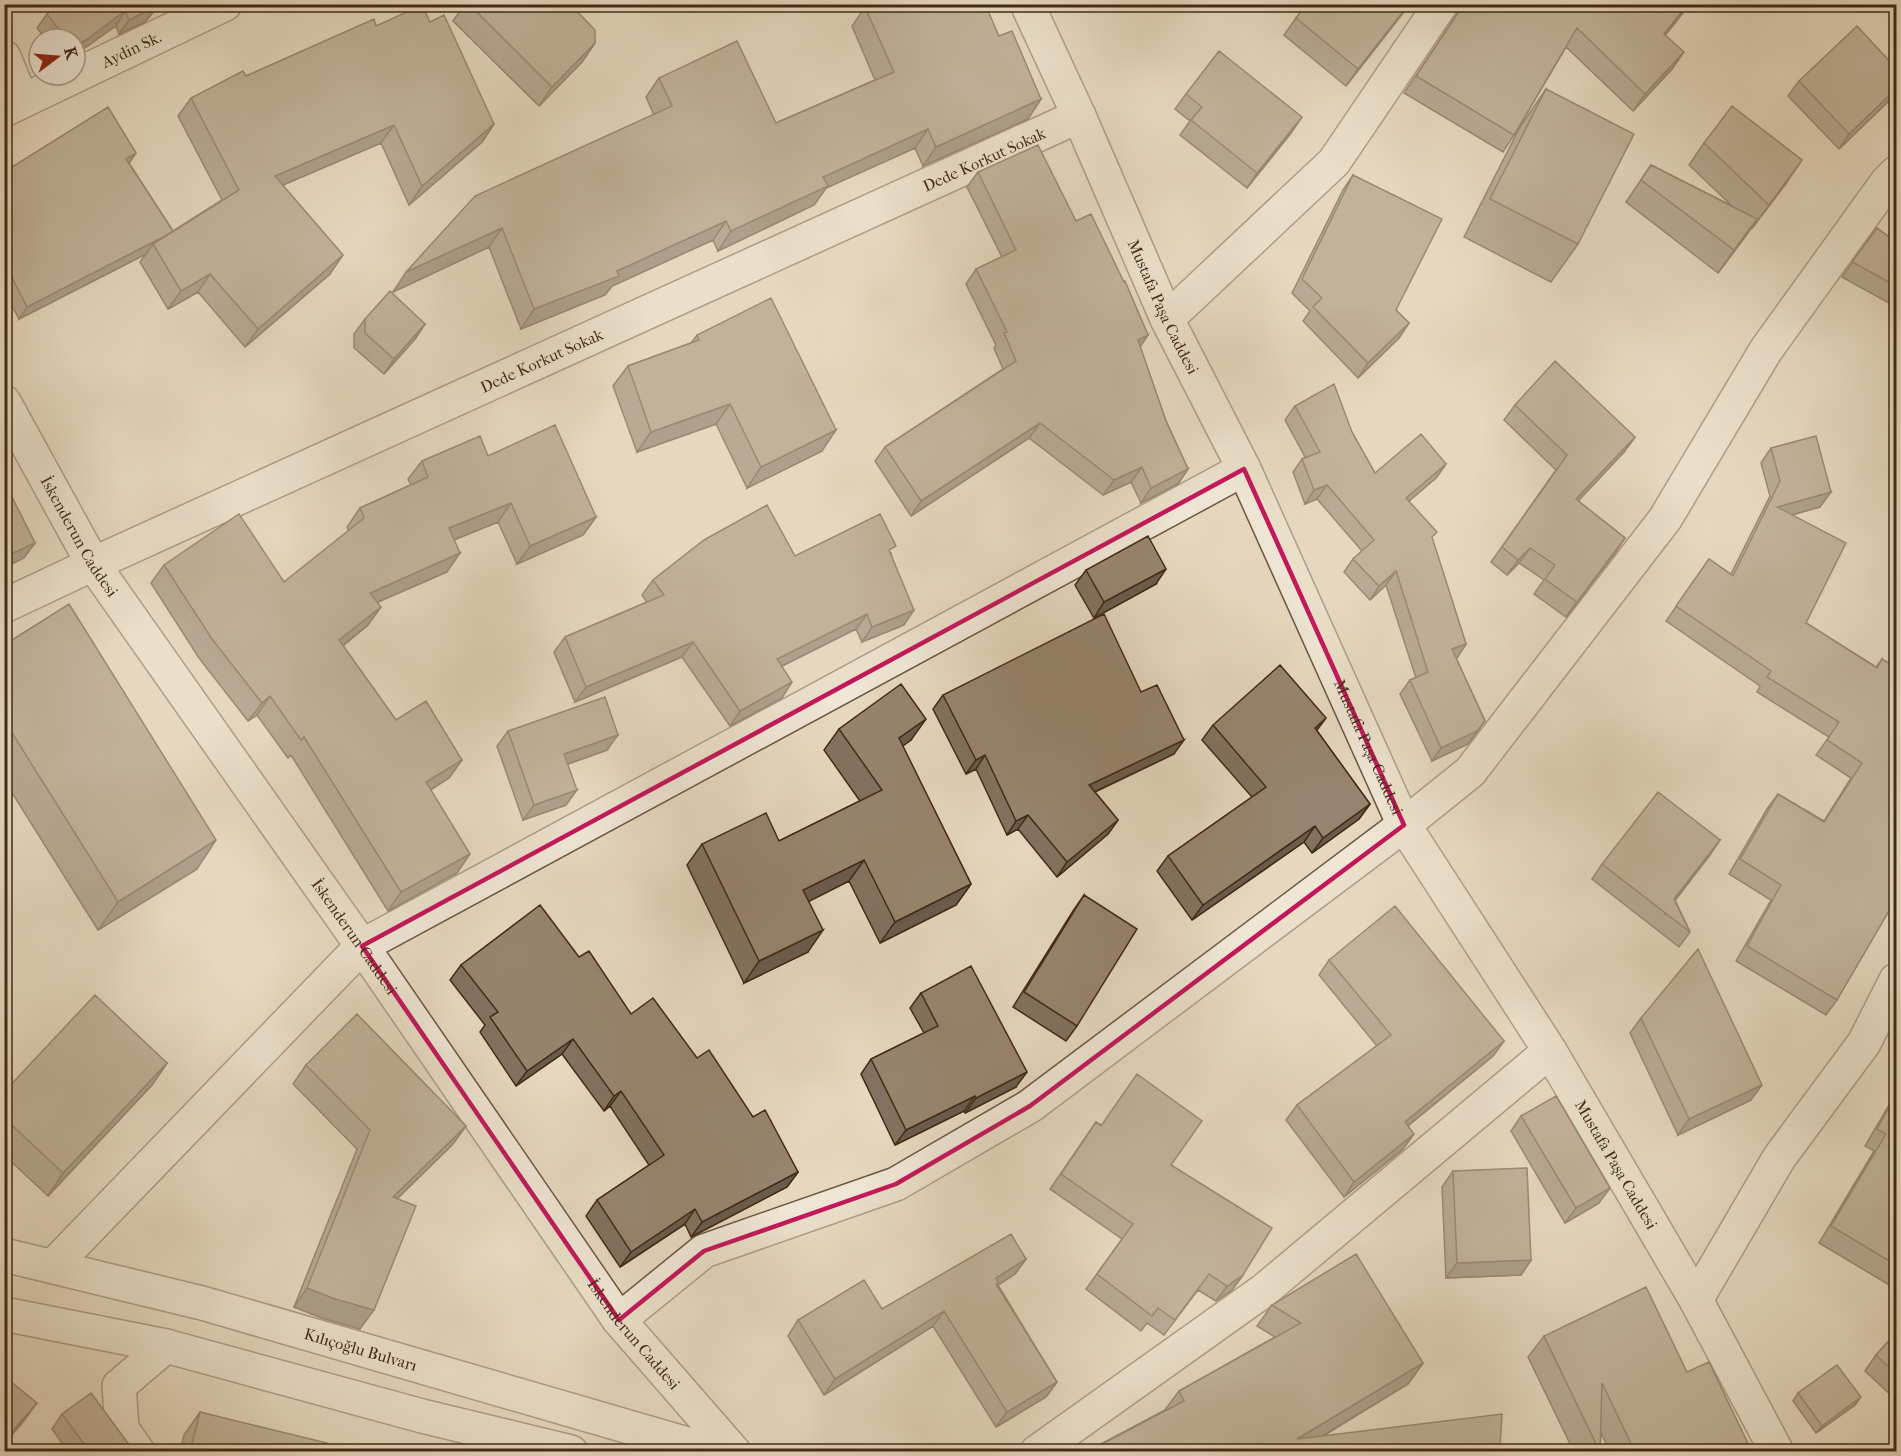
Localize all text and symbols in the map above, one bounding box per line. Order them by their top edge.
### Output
north arrow [27,27,87,87]
street label: Aydin Sk. [98,27,164,72]
text: K [60,45,82,63]
street label: Dede Korkut Sokak [920,123,1049,196]
street label: Mustafa Paşa Caddesi [1124,237,1203,378]
street label: Dede Korkut Sokak [477,324,607,397]
street label: İskenderun Caddesi [36,473,122,601]
street label: Mustafa Paşa Caddesi [1330,676,1407,818]
street label: İskenderun Caddesi [308,875,401,998]
street label: Mustafa Paşa Caddesi [1571,1097,1661,1233]
street label: İskenderun Caddesi [583,1275,684,1394]
street label: Kılıçoğlu Bulvarı [302,1324,419,1375]

